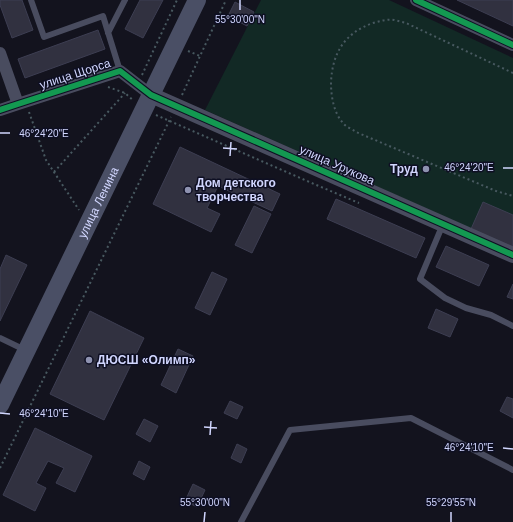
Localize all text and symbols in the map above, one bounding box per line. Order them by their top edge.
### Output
text: 55°30'00"N [215,14,265,25]
street label: улица Щорса [38,56,112,92]
text: 46°24'20"E [19,128,69,139]
street label: улица Урукова [297,142,377,188]
place label: Труд [390,162,418,176]
text: 46°24'20"E [444,162,494,173]
street label: улица Ленина [75,164,122,241]
marker: Труд [421,164,431,174]
place label: Дом детского творчества [196,176,276,204]
marker: Дом детского творчества [183,185,193,195]
place label: ДЮСШ «Олимп» [97,353,196,367]
marker: ДЮСШ «Олимп» [84,355,94,365]
text: 46°24'10"E [19,408,69,419]
text: 46°24'10"E [444,442,494,453]
text: 55°30'00"N [180,497,230,508]
text: 55°29'55"N [426,497,476,508]

